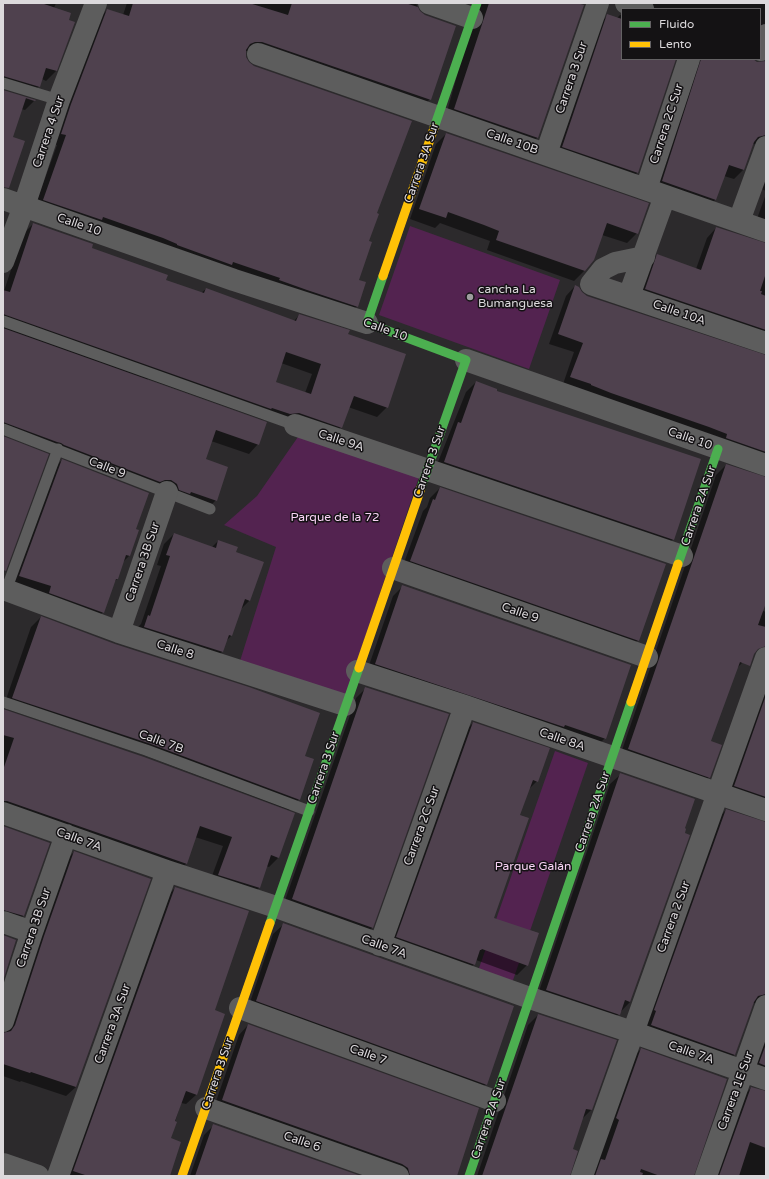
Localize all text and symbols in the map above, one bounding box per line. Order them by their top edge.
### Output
legend [621,8,761,60]
text: Fluido [659,17,694,31]
text: Lento [659,37,692,51]
street label: Carrera 3 Sur [553,40,591,116]
street label: Carrera 2C Sur [647,82,687,166]
street label: Carrera 4 Sur [30,94,68,170]
street label: Carrera 3A Sur [401,121,443,205]
street label: Calle 10B [484,126,540,158]
street label: Calle 10 [55,211,103,239]
place label: cancha La Bumanguesa [478,283,553,311]
marker: cancha La Bumanguesa [465,292,475,302]
street label: Calle 10A [651,297,707,329]
street label: Calle 10 [361,315,409,345]
street label: Carrera 3 Sur [411,424,449,500]
street label: Calle 10 [666,425,714,453]
street label: Calle 9A [316,427,366,455]
street label: Calle 9 [86,454,128,482]
street label: Carrera 2A Sur [678,464,720,548]
park label: Parque de la 72 [290,511,380,525]
street label: Carrera 3B Sur [123,520,163,604]
street label: Calle 9 [499,600,541,626]
street label: Calle 8 [154,637,196,663]
street label: Calle 8A [537,725,587,755]
street label: Calle 7B [137,727,185,757]
street label: Carrera 3 Sur [305,730,343,806]
street label: Carrera 2A Sur [572,770,614,854]
street label: Carrera 2C Sur [401,784,443,868]
street label: Calle 7A [54,825,104,855]
park label: Parque Galán [495,860,571,874]
street label: Carrera 2 Sur [654,879,694,955]
street label: Carrera 3B Sur [14,886,54,970]
street label: Calle 7A [359,932,409,962]
street label: Carrera 3A Sur [92,982,134,1066]
street label: Carrera 3 Sur [199,1036,237,1112]
street label: Calle 7A [666,1038,716,1068]
street label: Calle 7 [347,1042,389,1068]
street label: Carrera 1E Sur [715,1050,757,1132]
street label: Carrera 2A Sur [468,1077,510,1161]
street label: Calle 6 [281,1129,323,1155]

